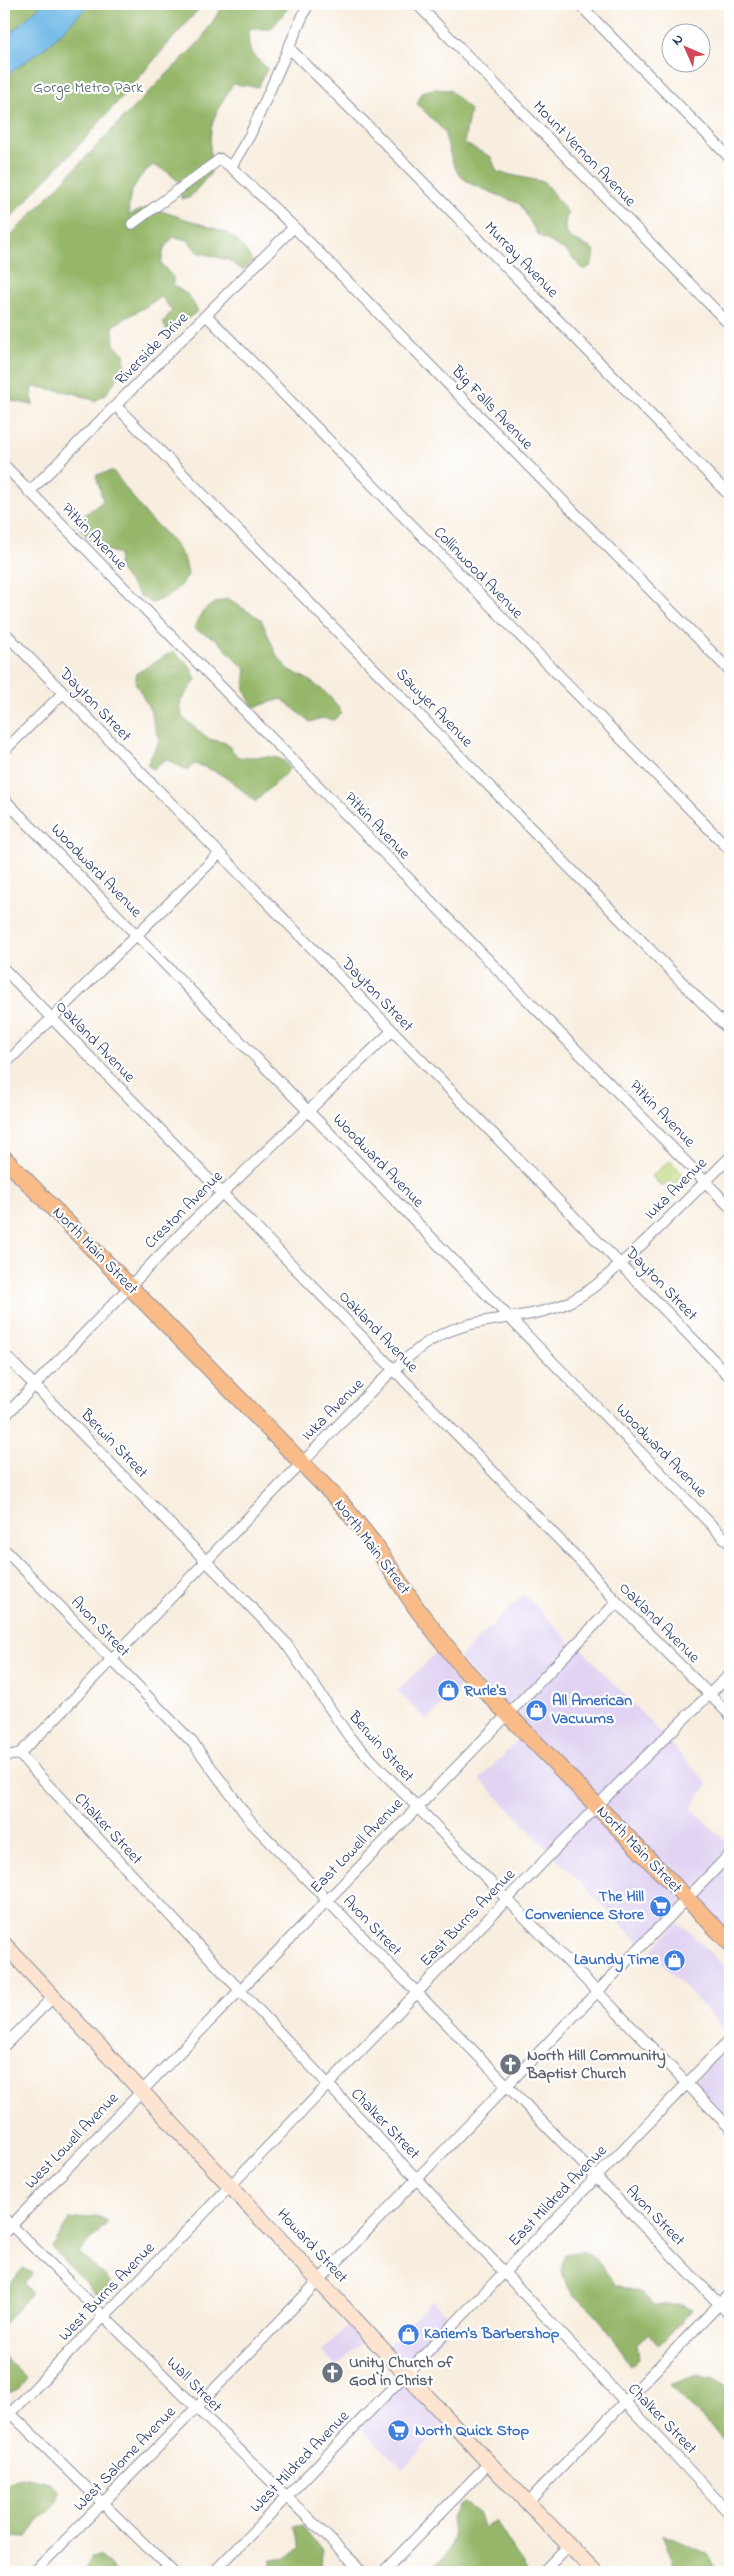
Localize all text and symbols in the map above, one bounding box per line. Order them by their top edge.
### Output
north arrow [662,22,712,72]
text: N [667,29,689,51]
park label: Gorge Metro Park [33,76,144,100]
street label: Mount Vernon Avenue [527,95,642,213]
street label: Murray Avenue [478,216,564,304]
street label: Riverside Drive [110,306,195,391]
street label: Big Falls Avenue [445,360,539,456]
street label: Pitkin Avenue [55,498,133,577]
street label: Collinwood Avenue [427,521,529,625]
street label: Dayton Street [53,662,137,748]
street label: Sawyer Avenue [390,663,479,754]
street label: Pitkin Avenue [338,787,416,866]
street label: Woodward Avenue [45,818,148,924]
street label: Dayton Street [335,952,419,1038]
street label: Oakland Avenue [49,995,141,1089]
street label: Pitkin Avenue [623,1075,701,1154]
street label: Woodward Avenue [327,1108,430,1214]
street label: Iuka Avenue [639,1152,713,1226]
street label: Creston Avenue [139,1165,229,1255]
street label: North Main Street [47,1201,144,1301]
street label: Dayton Street [619,1241,703,1327]
street label: Oakland Avenue [332,1285,424,1379]
street label: Iuka Avenue [296,1373,370,1447]
street label: Woodward Avenue [610,1398,713,1504]
street label: Berwin Street [74,1403,154,1485]
street label: North Main Street [328,1494,416,1600]
street label: Oakland Avenue [613,1577,706,1670]
street label: Avon Street [65,1591,136,1663]
shop icon: Rurle's [436,1679,460,1703]
place label: Rurle's [463,1679,507,1703]
place label: All American Vacuums [551,1689,632,1731]
shop icon: All American Vacuums [524,1698,548,1722]
street label: Berwin Street [342,1705,420,1788]
street label: Chalker Street [68,1787,148,1871]
street label: East Lowell Avenue [305,1792,410,1899]
street label: North Main Street [591,1800,688,1900]
street label: East Burns Avenue [415,1863,522,1973]
place label: The Hill Convenience Store [525,1885,645,1927]
street label: Avon Street [337,1890,408,1962]
supermarket icon: The Hill Convenience Store [648,1894,672,1918]
place label: Laundy Time [574,1948,660,1973]
shop icon: Laundy Time [663,1948,687,1972]
place label: North Hill Community Baptist Church [526,2044,666,2086]
church icon: North Hill Community Baptist Church [499,2053,523,2077]
street label: Chalker Street [345,2083,426,2166]
street label: West Lowell Avenue [20,2087,125,2195]
street label: East Mildred Avenue [503,2139,613,2252]
street label: Avon Street [620,2180,691,2252]
street label: Howard Street [271,2203,354,2289]
street label: West Burns Avenue [53,2236,161,2347]
shop icon: Kariem's Barbershop [396,2322,420,2346]
place label: Kariem's Barbershop [424,2322,560,2346]
place label: Unity Church of God in Christ [349,2351,454,2393]
street label: Wall Street [161,2352,228,2419]
church icon: Unity Church of God in Christ [321,2360,345,2384]
street label: Chalker Street [622,2378,703,2461]
street label: West Salome Avenue [68,2400,182,2517]
street label: West Mildred Avenue [245,2405,356,2519]
supermarket icon: North Quick Stop [387,2419,411,2443]
place label: North Quick Stop [415,2419,529,2443]

